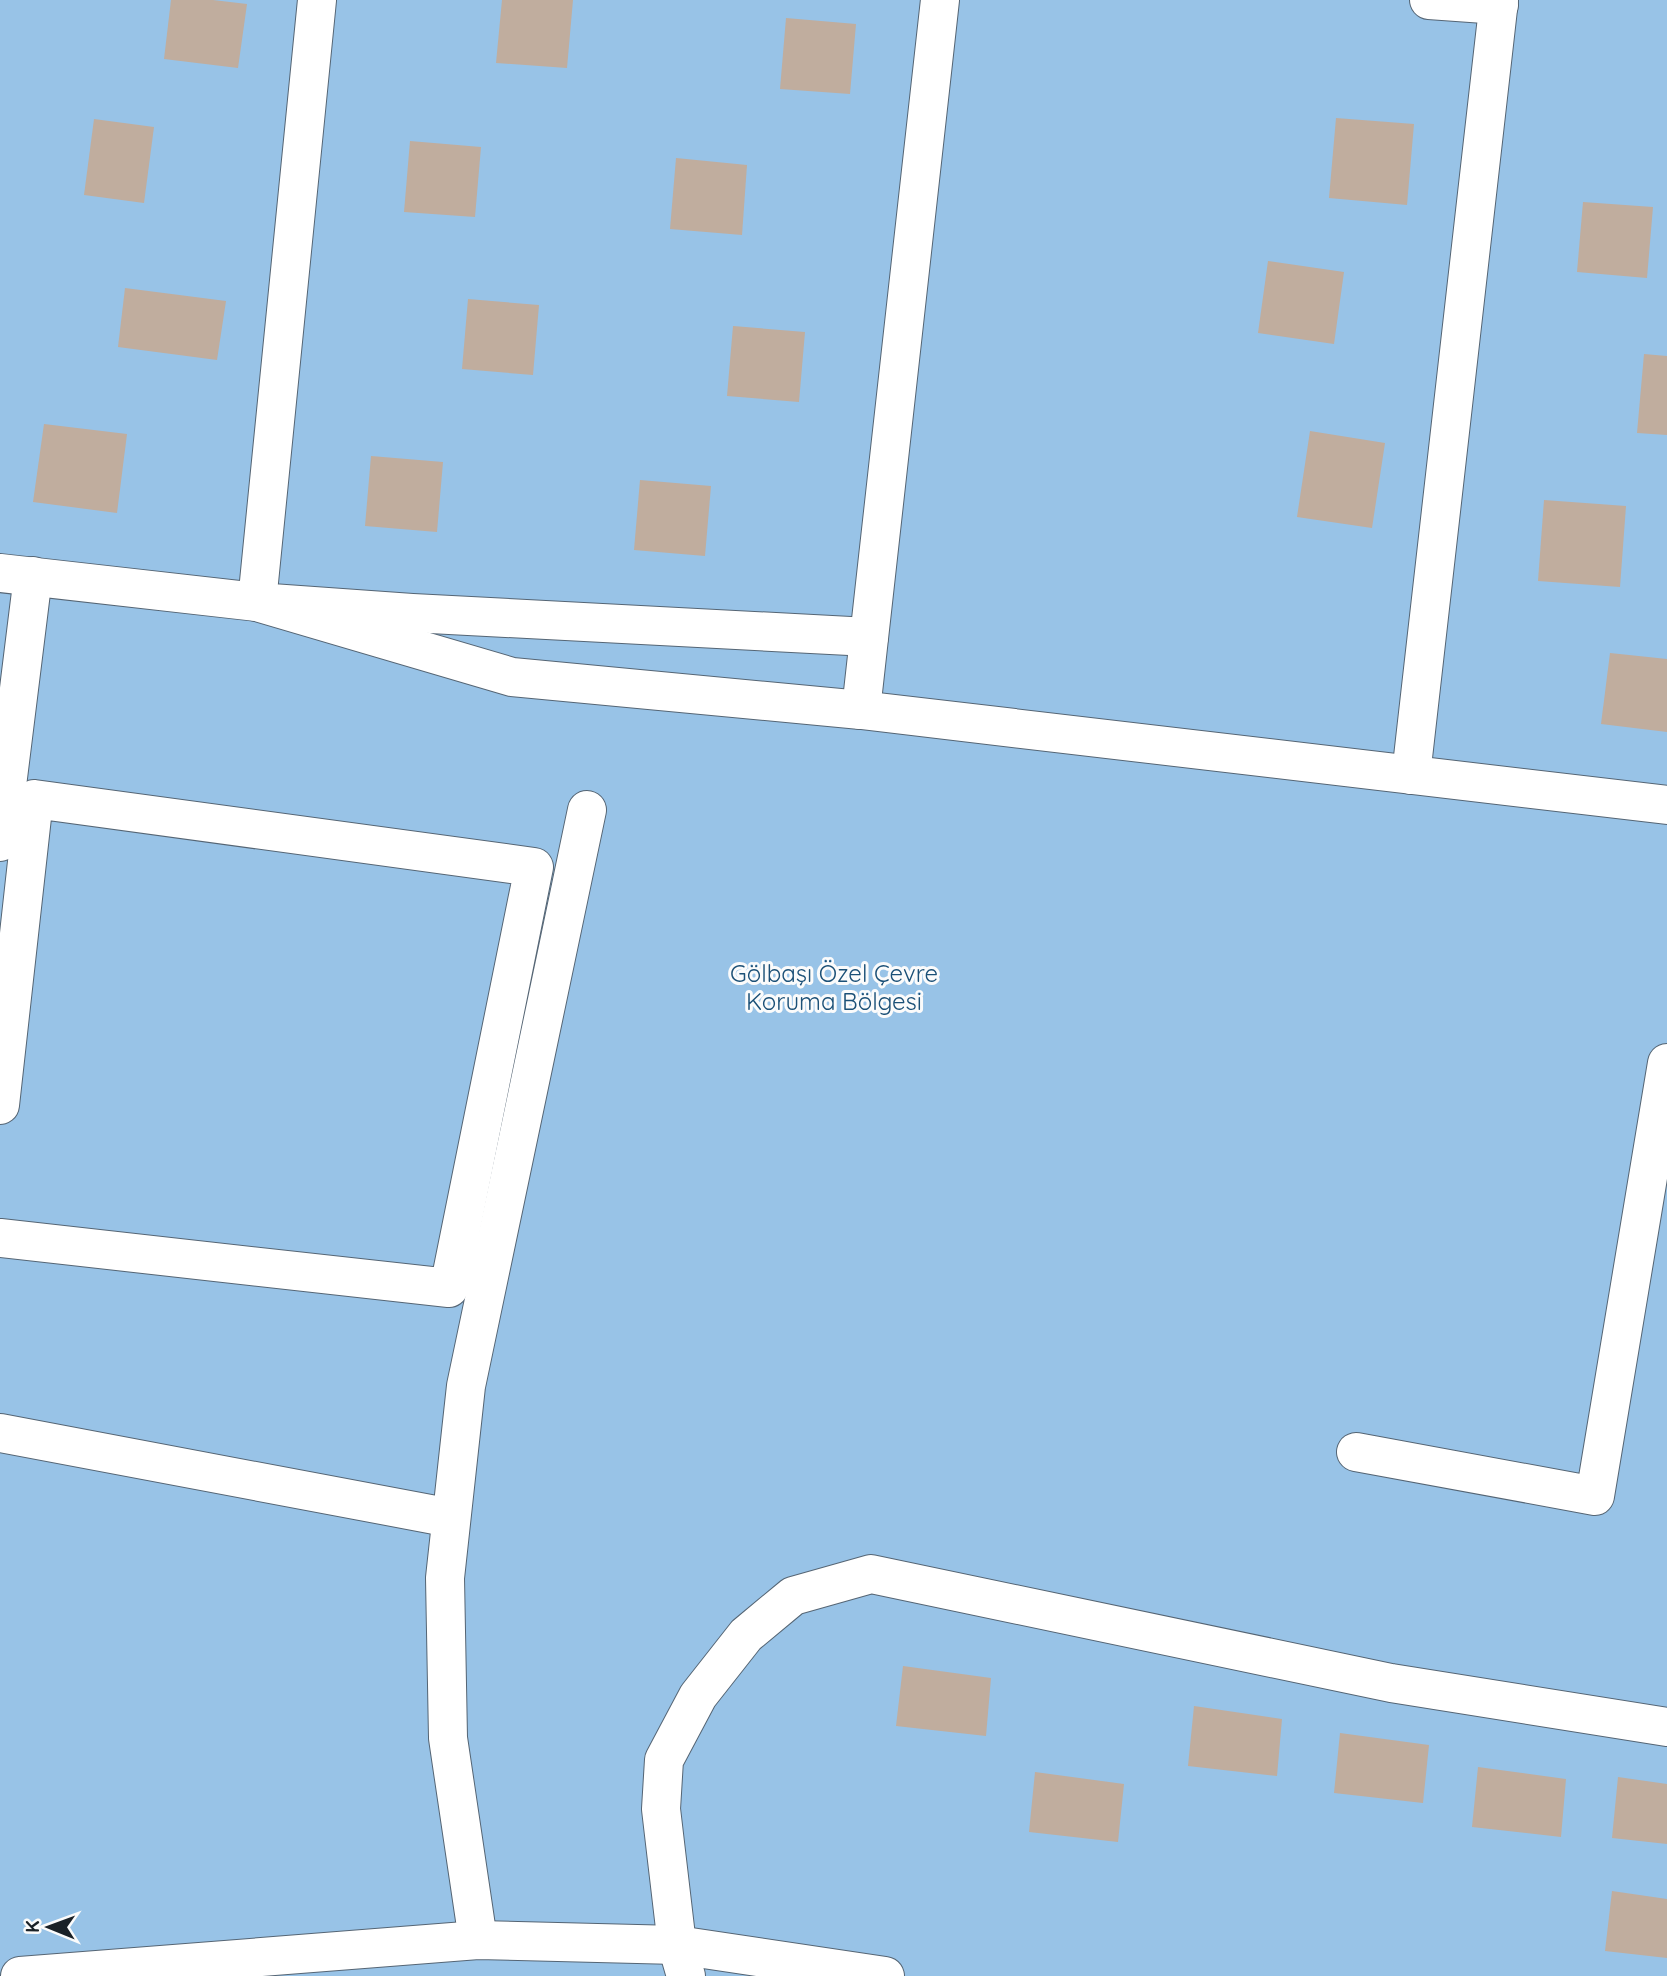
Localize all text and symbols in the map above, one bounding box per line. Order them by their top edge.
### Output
park label: Gölbaşı Özel Çevre Koruma Bölgesi [730,958,938,1016]
north arrow [14,1892,84,1962]
text: K [20,1920,44,1933]

